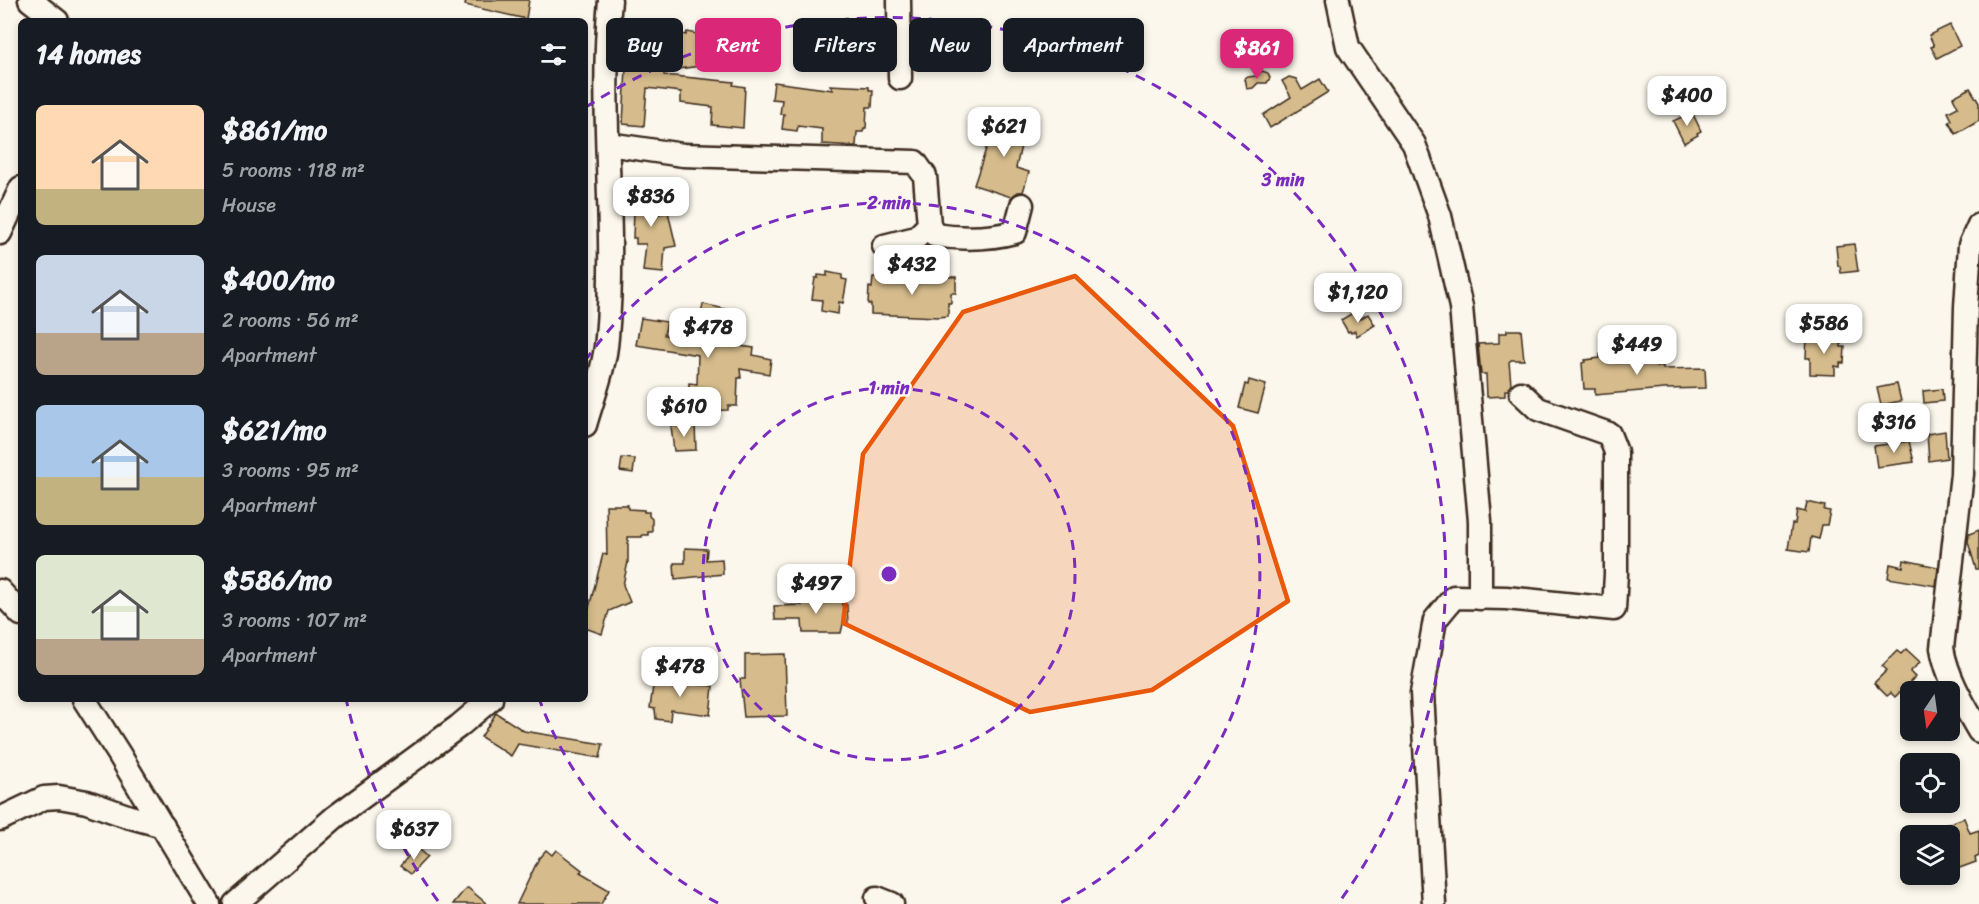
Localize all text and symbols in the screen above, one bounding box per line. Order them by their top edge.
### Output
chip: Buy [606,18,683,72]
chip: Rent [695,18,781,72]
chip: Filters [793,18,897,72]
chip: New [909,18,991,72]
chip: Apartment [1003,18,1144,72]
pin: $861 [1221,29,1293,80]
text: 14 homes [36,31,141,77]
text: $861 [1234,31,1280,66]
icon: filters [537,38,570,71]
pin: $400 [1651,76,1723,127]
text: $400 [1661,78,1713,113]
text: $861/mo [222,107,327,153]
pin: $621 [968,107,1040,158]
text: $621 [982,109,1026,144]
icon: home [84,129,156,201]
text: 5 rooms · 118 m² [222,153,365,188]
text: 3 min [1260,164,1305,196]
pin: $836 [615,177,687,228]
text: $836 [627,179,675,214]
text: 2 min [866,187,911,219]
text: House [222,188,276,223]
pin: $432 [876,245,948,296]
text: $432 [888,247,936,282]
text: $400/mo [222,257,335,303]
pin: $1,120 [1309,273,1407,324]
text: $1,120 [1328,275,1388,310]
icon: home [84,279,156,351]
text: 2 rooms · 56 m² [222,303,359,338]
pin: $586 [1788,304,1860,355]
text: $586 [1799,306,1849,341]
pin: $478 [672,308,744,359]
text: $478 [683,310,733,345]
pin: $449 [1601,325,1673,376]
text: $449 [1612,327,1662,362]
text: Apartment [222,338,316,373]
text: 1 min [869,372,910,404]
pin: $610 [648,387,720,438]
text: $610 [661,389,707,424]
pin: $316 [1858,403,1930,454]
text: $316 [1872,405,1916,440]
text: $621/mo [222,407,327,453]
icon: home [84,429,156,501]
text: 3 rooms · 95 m² [222,453,359,488]
text: Apartment [222,488,316,523]
text: $586/mo [222,557,332,603]
pin: $497 [780,564,852,615]
centre of rings [879,564,899,584]
text: $497 [791,566,841,601]
icon: home [84,579,156,651]
text: 3 rooms · 107 m² [222,603,367,638]
text: Apartment [222,638,316,673]
pin: $478 [644,647,716,698]
text: $478 [655,649,705,684]
north arrow [1900,681,1960,741]
map controls [1900,681,1960,885]
button: locate [1900,753,1960,813]
pin: $637 [378,810,450,861]
text: $637 [390,812,438,847]
button: layers [1900,825,1960,885]

